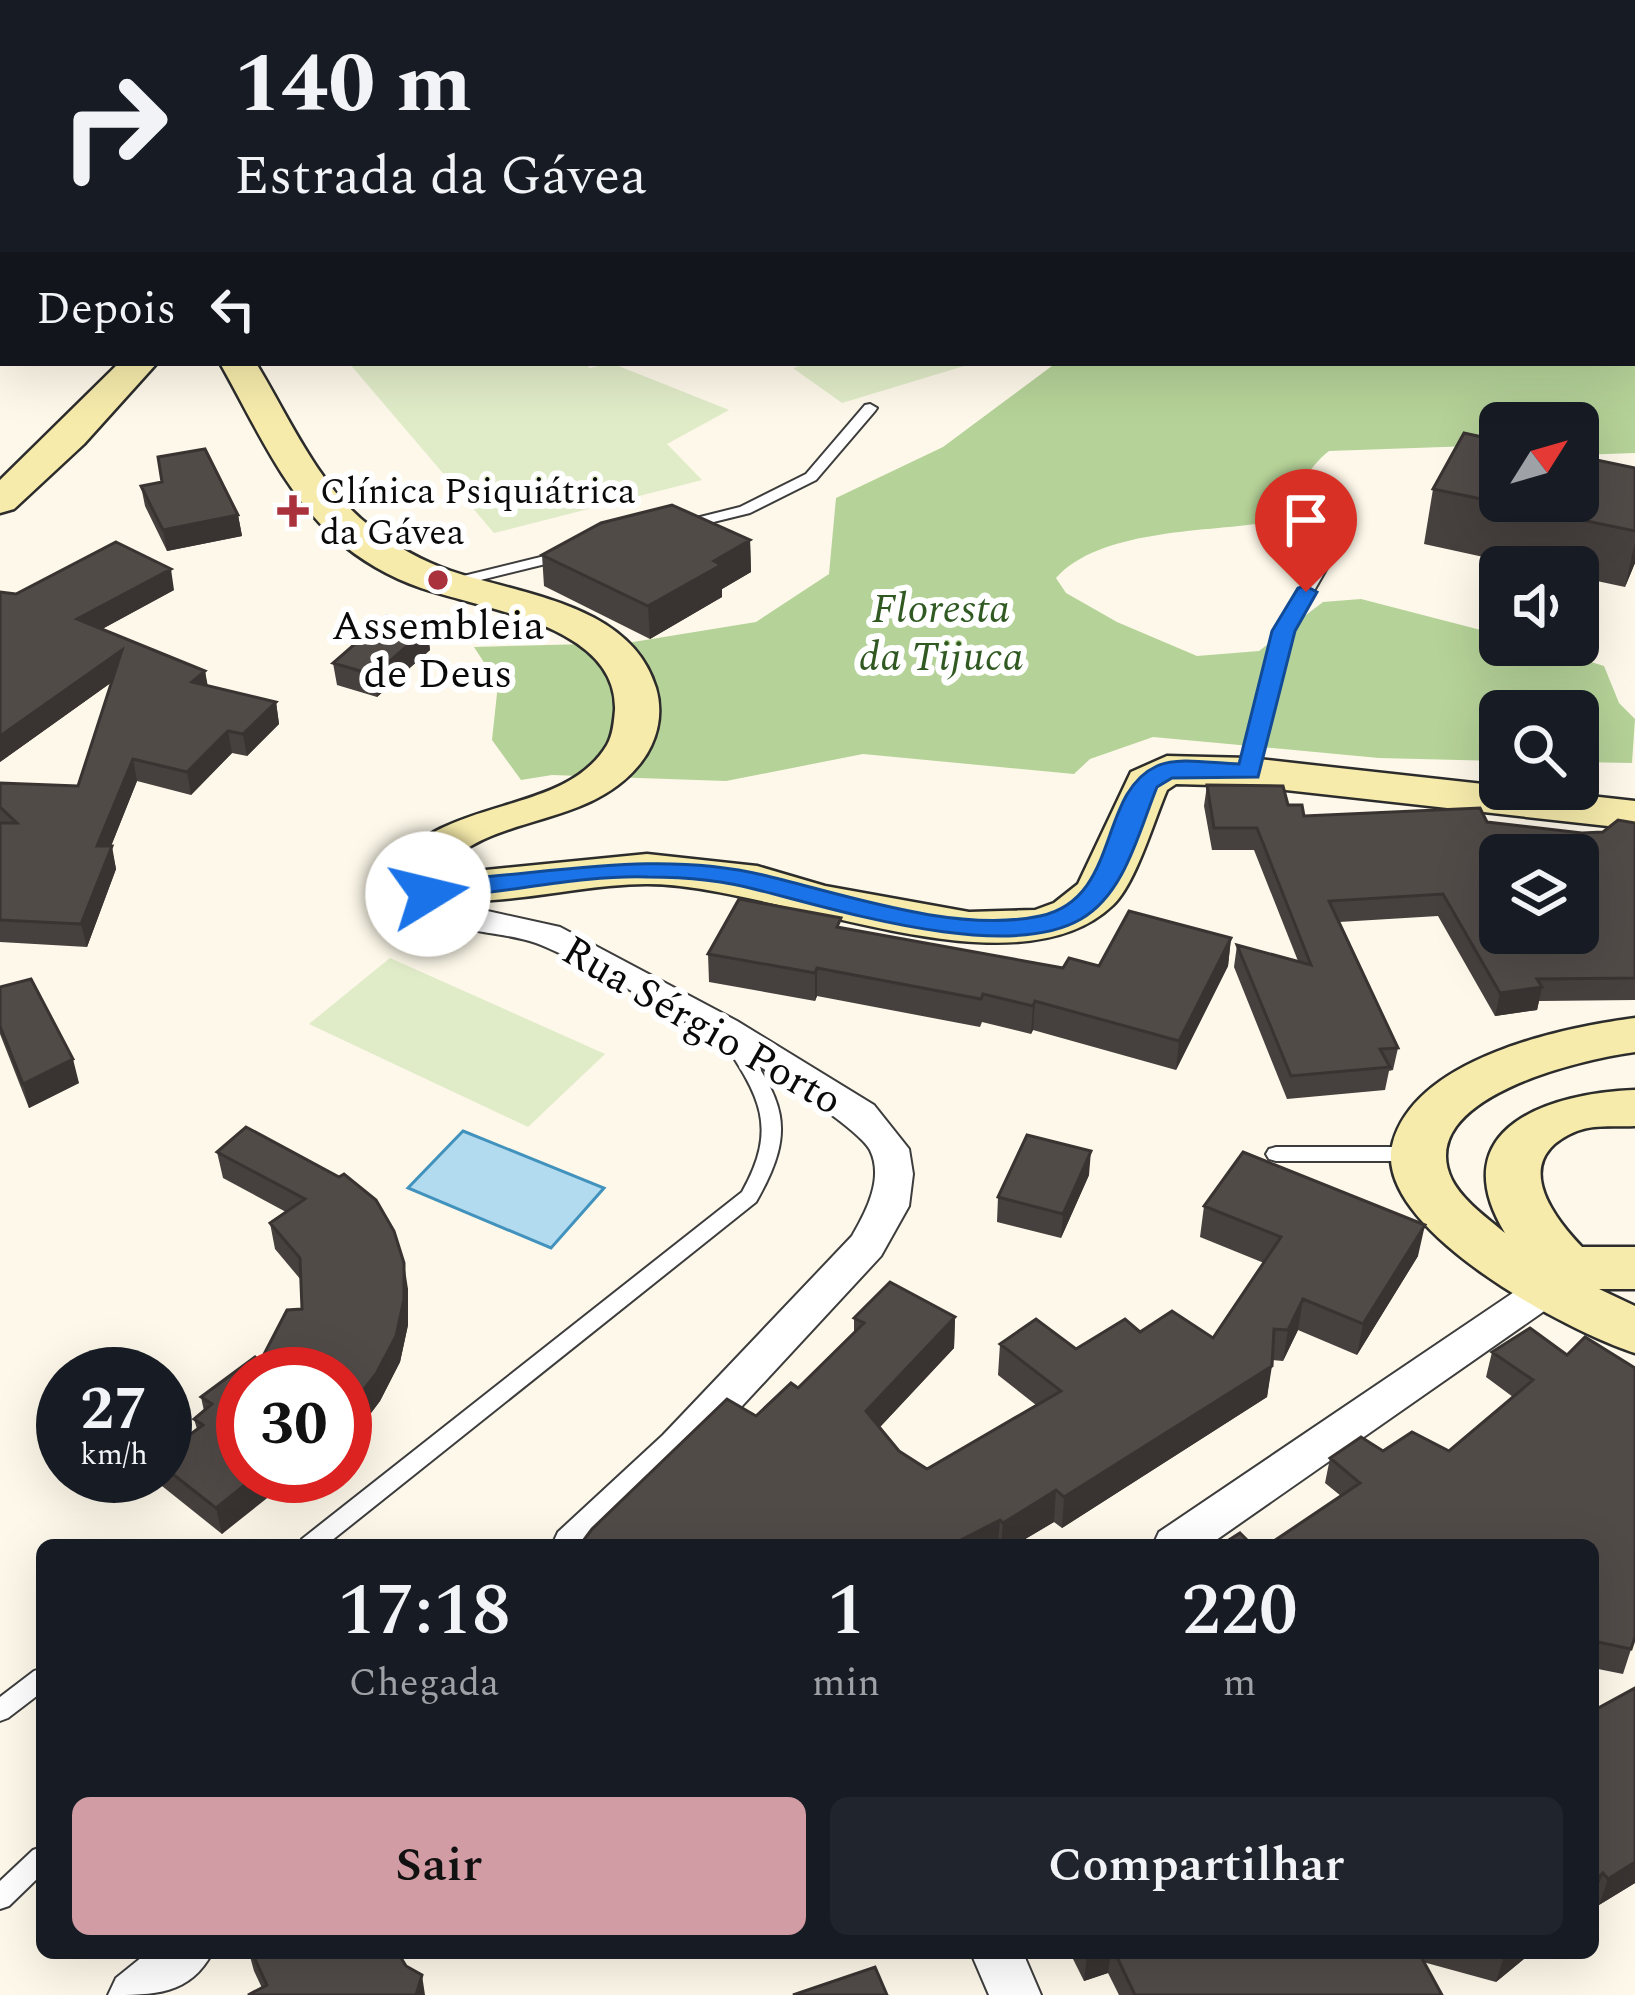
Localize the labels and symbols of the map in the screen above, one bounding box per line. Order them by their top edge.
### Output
north arrow [1479,402,1599,522]
place label: Clínica Psiquiátrica da Gávea [320,465,636,561]
pin [1255,469,1357,592]
marker: Clínica Psiquiátrica da Gávea [277,495,309,527]
marker: Assembleia de Deus [425,567,451,593]
park label: Floresta da Tijuca [858,578,1024,689]
place label: Assembleia de Deus [332,595,545,706]
position arrow [365,831,491,957]
street label: Rua Sérgio Porto [550,920,854,1132]
speed limit sign: 30 [216,1347,372,1503]

